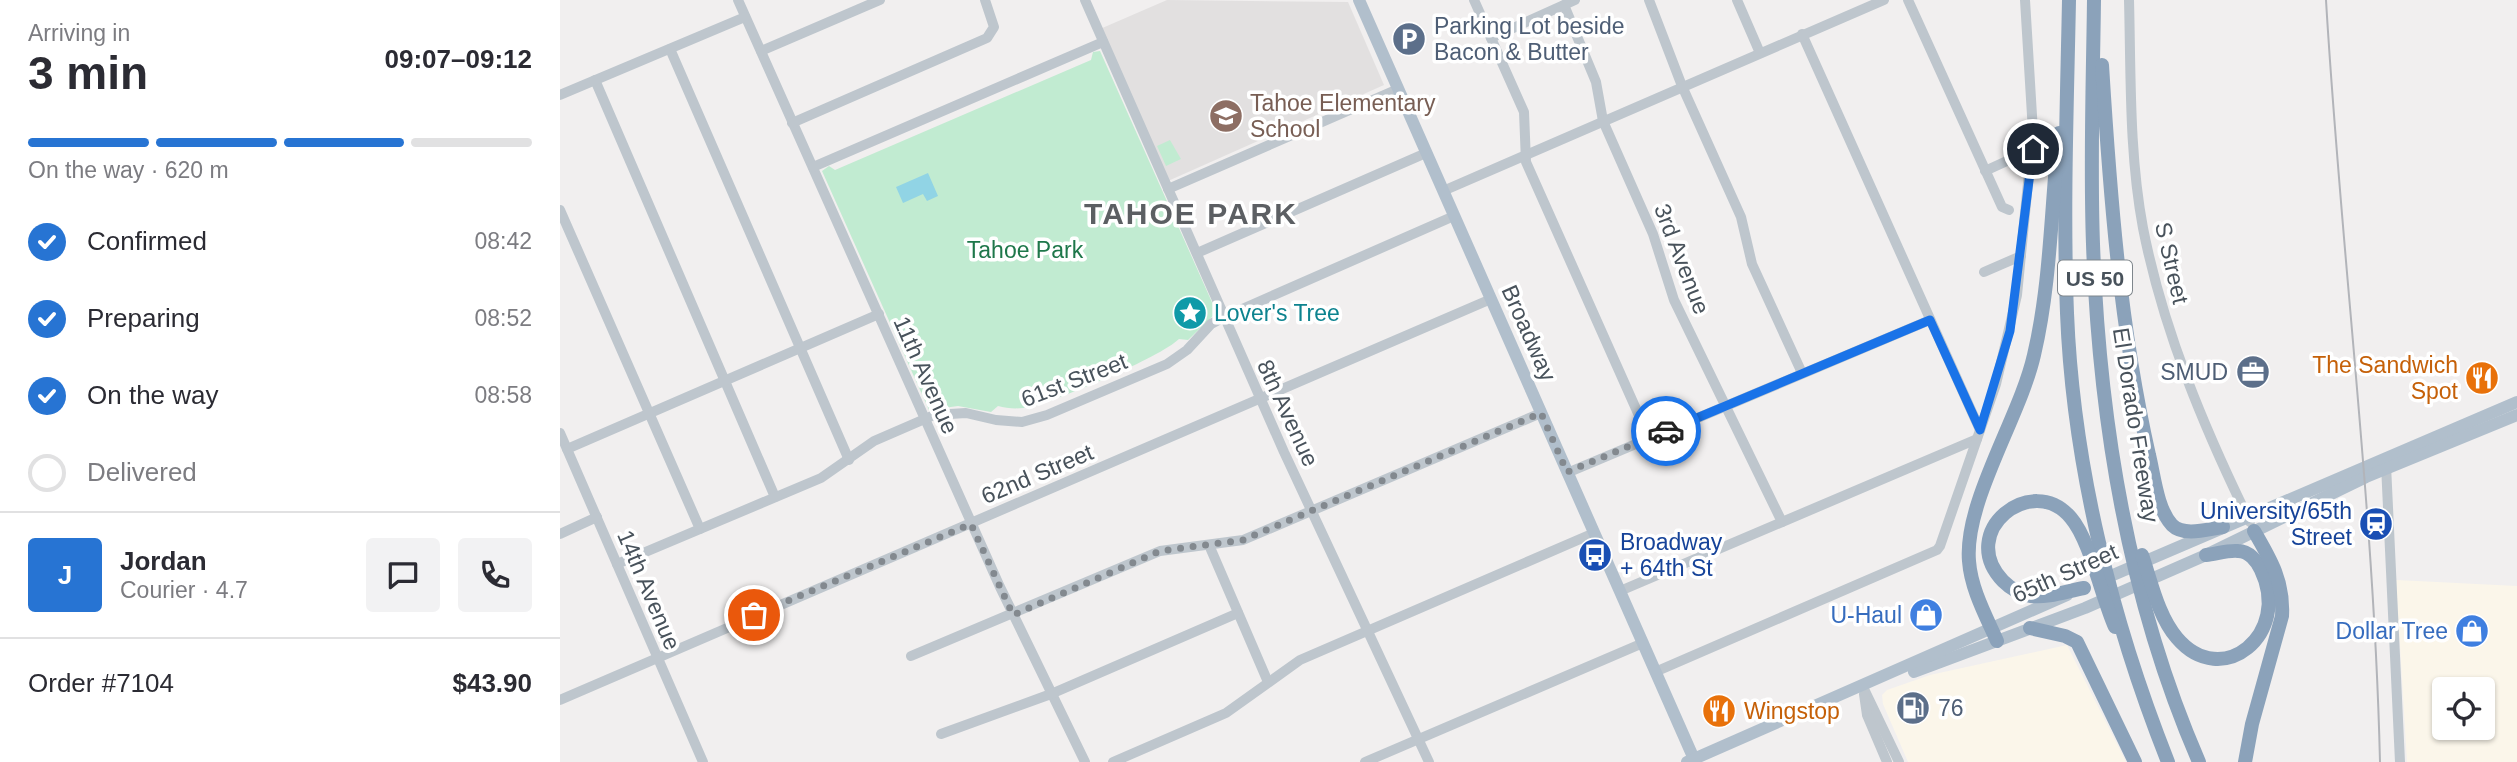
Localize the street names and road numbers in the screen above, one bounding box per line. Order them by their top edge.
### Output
street label: 3rd Avenue [1649,200,1715,318]
street label: S Street [2150,220,2194,307]
road number: US 50 [2058,260,2132,296]
street label: Broadway [1496,281,1562,385]
street label: 11th Avenue [889,312,963,438]
street label: El Dorado Freeway [2108,326,2164,525]
street label: 61st Street [1017,348,1131,412]
street label: 8th Avenue [1252,356,1324,470]
street label: 62nd Street [977,439,1097,509]
street label: 14th Avenue [612,526,686,654]
street label: 65th Street [2008,538,2122,608]

